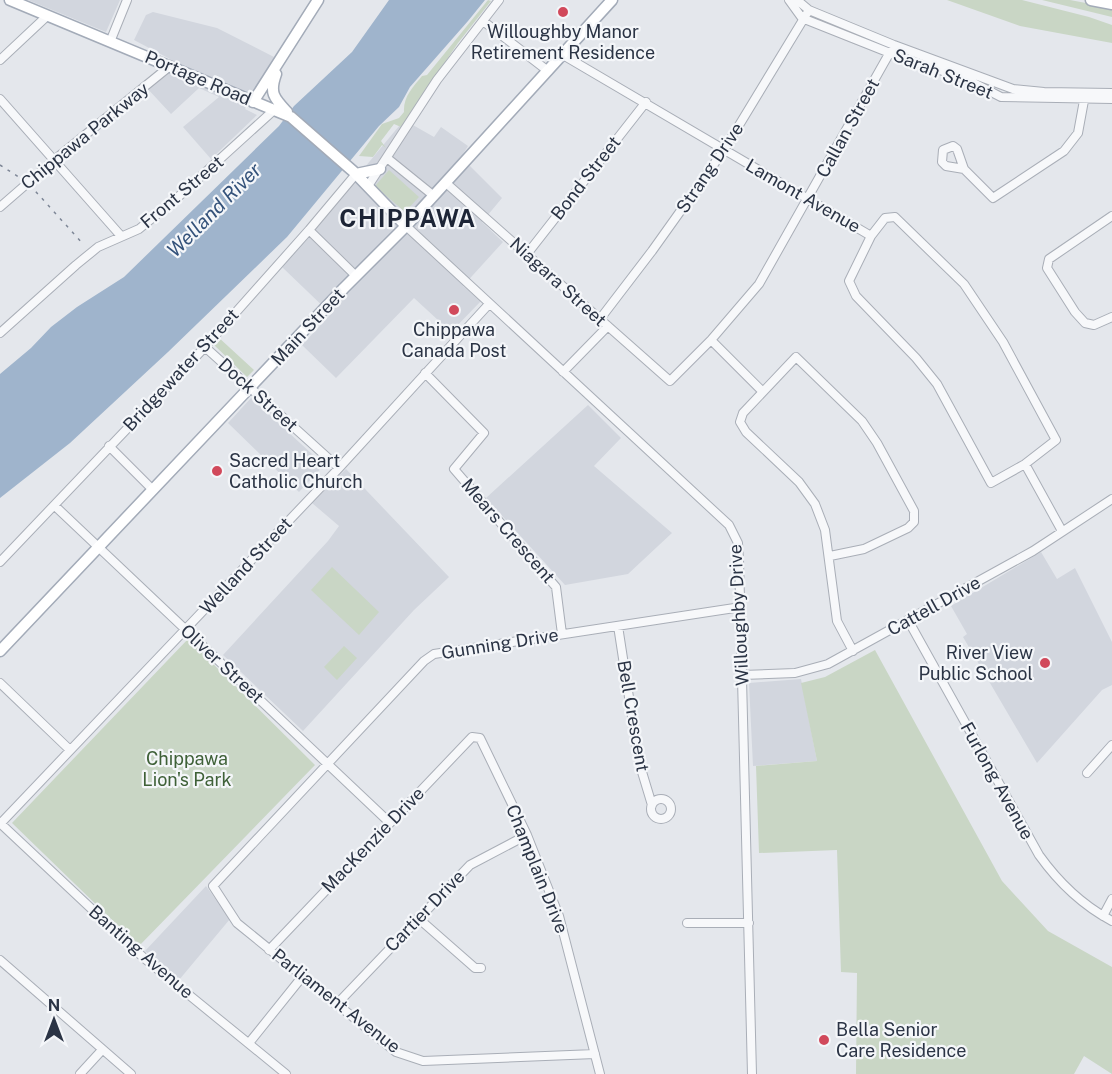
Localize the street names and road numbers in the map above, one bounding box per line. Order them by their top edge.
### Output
street label: Sarah Street [890,44,996,103]
street label: Portage Road [142,46,254,109]
street label: Callan Street [812,75,883,181]
street label: Chippawa Parkway [17,77,153,194]
street label: Strang Drive [672,119,747,217]
street label: Bond Street [546,132,625,224]
street label: Front Street [136,151,227,232]
street label: Lamont Avenue [742,154,864,237]
street label: Niagara Street [506,233,611,330]
street label: Main Street [267,284,349,370]
street label: Bridgewater Street [119,304,243,435]
street label: Dock Street [214,354,302,436]
street label: Mears Crescent [457,474,560,587]
street label: Welland Street [195,513,296,619]
street label: Willoughby Drive [724,544,753,686]
street label: Cattell Drive [884,571,984,640]
street label: Oliver Street [176,620,268,707]
street label: Gunning Drive [440,624,560,663]
street label: Bell Crescent [613,659,654,773]
street label: Furlong Avenue [956,718,1038,843]
street label: MacKenzie Drive [317,783,428,897]
street label: Champlain Drive [502,801,573,936]
street label: Cartier Drive [381,866,469,956]
street label: Banting Avenue [85,901,198,1003]
street label: Parliament Avenue [268,944,405,1057]

